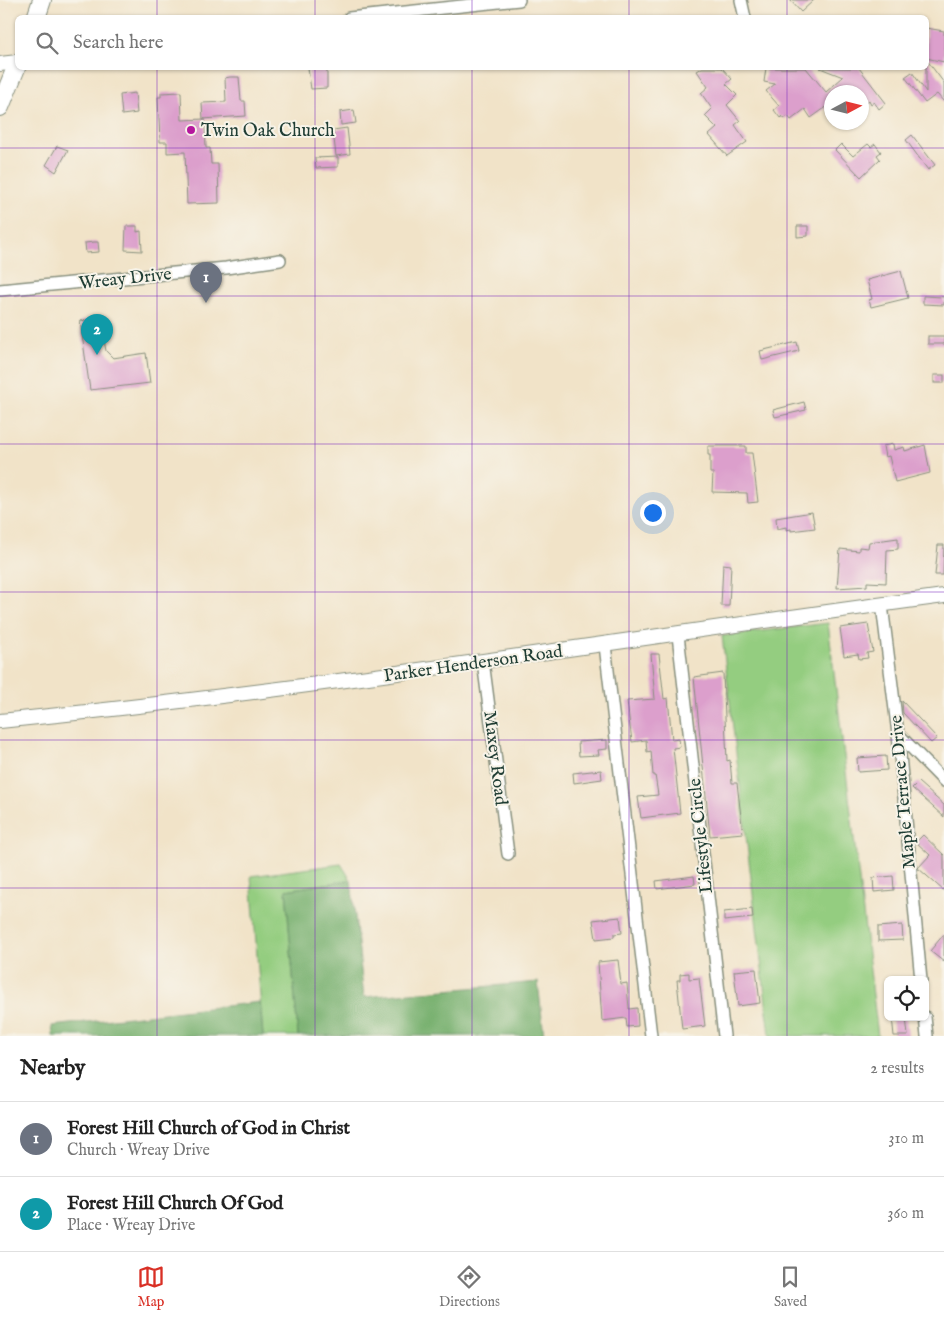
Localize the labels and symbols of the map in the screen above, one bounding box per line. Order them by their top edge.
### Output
north arrow [824,85,869,130]
place label: Twin Oak Church [201,120,335,143]
marker: Twin Oak Church [185,124,197,136]
pin: 1 [190,262,222,303]
street label: Wreay Drive [78,263,173,296]
pin: 2 [81,314,113,355]
your location [640,500,666,526]
street label: Parker Henderson Road [382,640,565,688]
street label: Maxey Road [477,710,512,807]
street label: Maple Terrace Drive [885,714,922,870]
street label: Lifestyle Circle [684,777,719,895]

